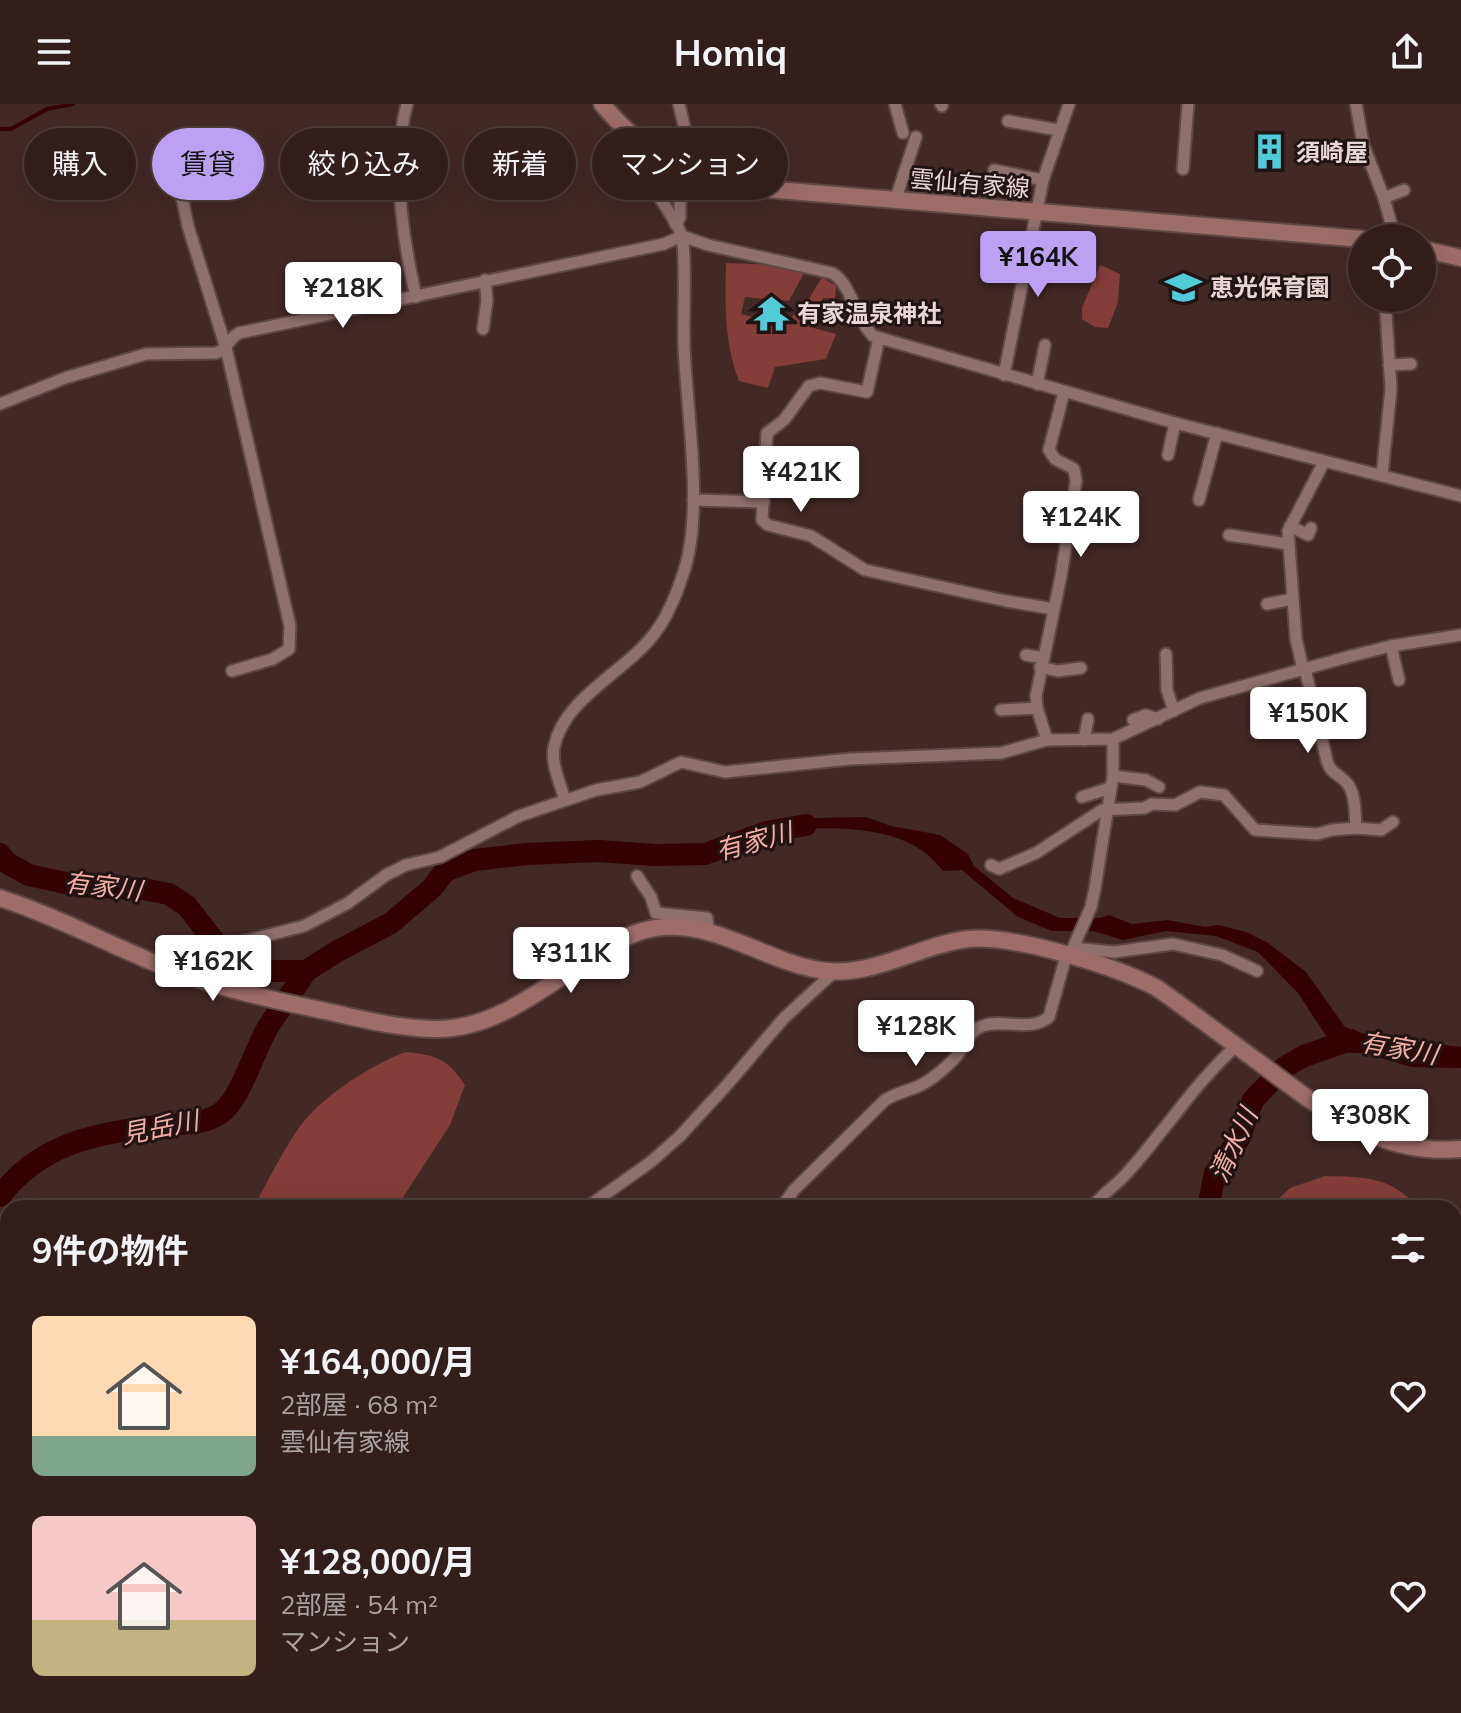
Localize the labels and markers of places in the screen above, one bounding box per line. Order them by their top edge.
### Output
building icon: 須崎屋 [1251,133,1289,171]
place label: 須崎屋 [1296,137,1368,167]
pin: ¥164K [982,231,1094,299]
pin: ¥218K [287,262,399,330]
school or university icon: 恵光保育園 [1165,268,1203,306]
place label: 恵光保育園 [1210,272,1330,302]
temple icon: 有家温泉神社 [752,294,790,332]
place label: 有家温泉神社 [797,298,941,328]
pin: ¥421K [745,446,857,514]
pin: ¥124K [1025,491,1137,559]
pin: ¥150K [1252,687,1364,755]
pin: ¥311K [515,927,627,995]
pin: ¥162K [157,935,269,1003]
pin: ¥128K [860,1000,972,1068]
pin: ¥308K [1314,1089,1426,1157]

